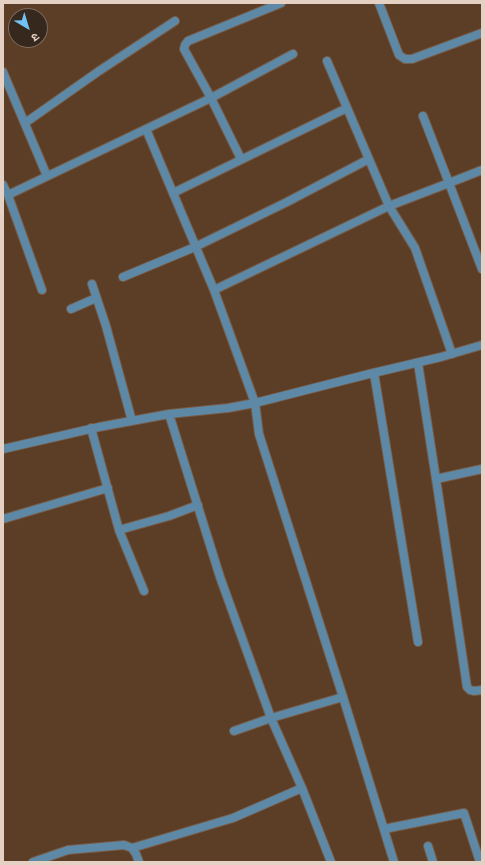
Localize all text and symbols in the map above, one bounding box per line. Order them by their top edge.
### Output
north arrow [8,8,48,48]
text: उ [28,29,42,45]

